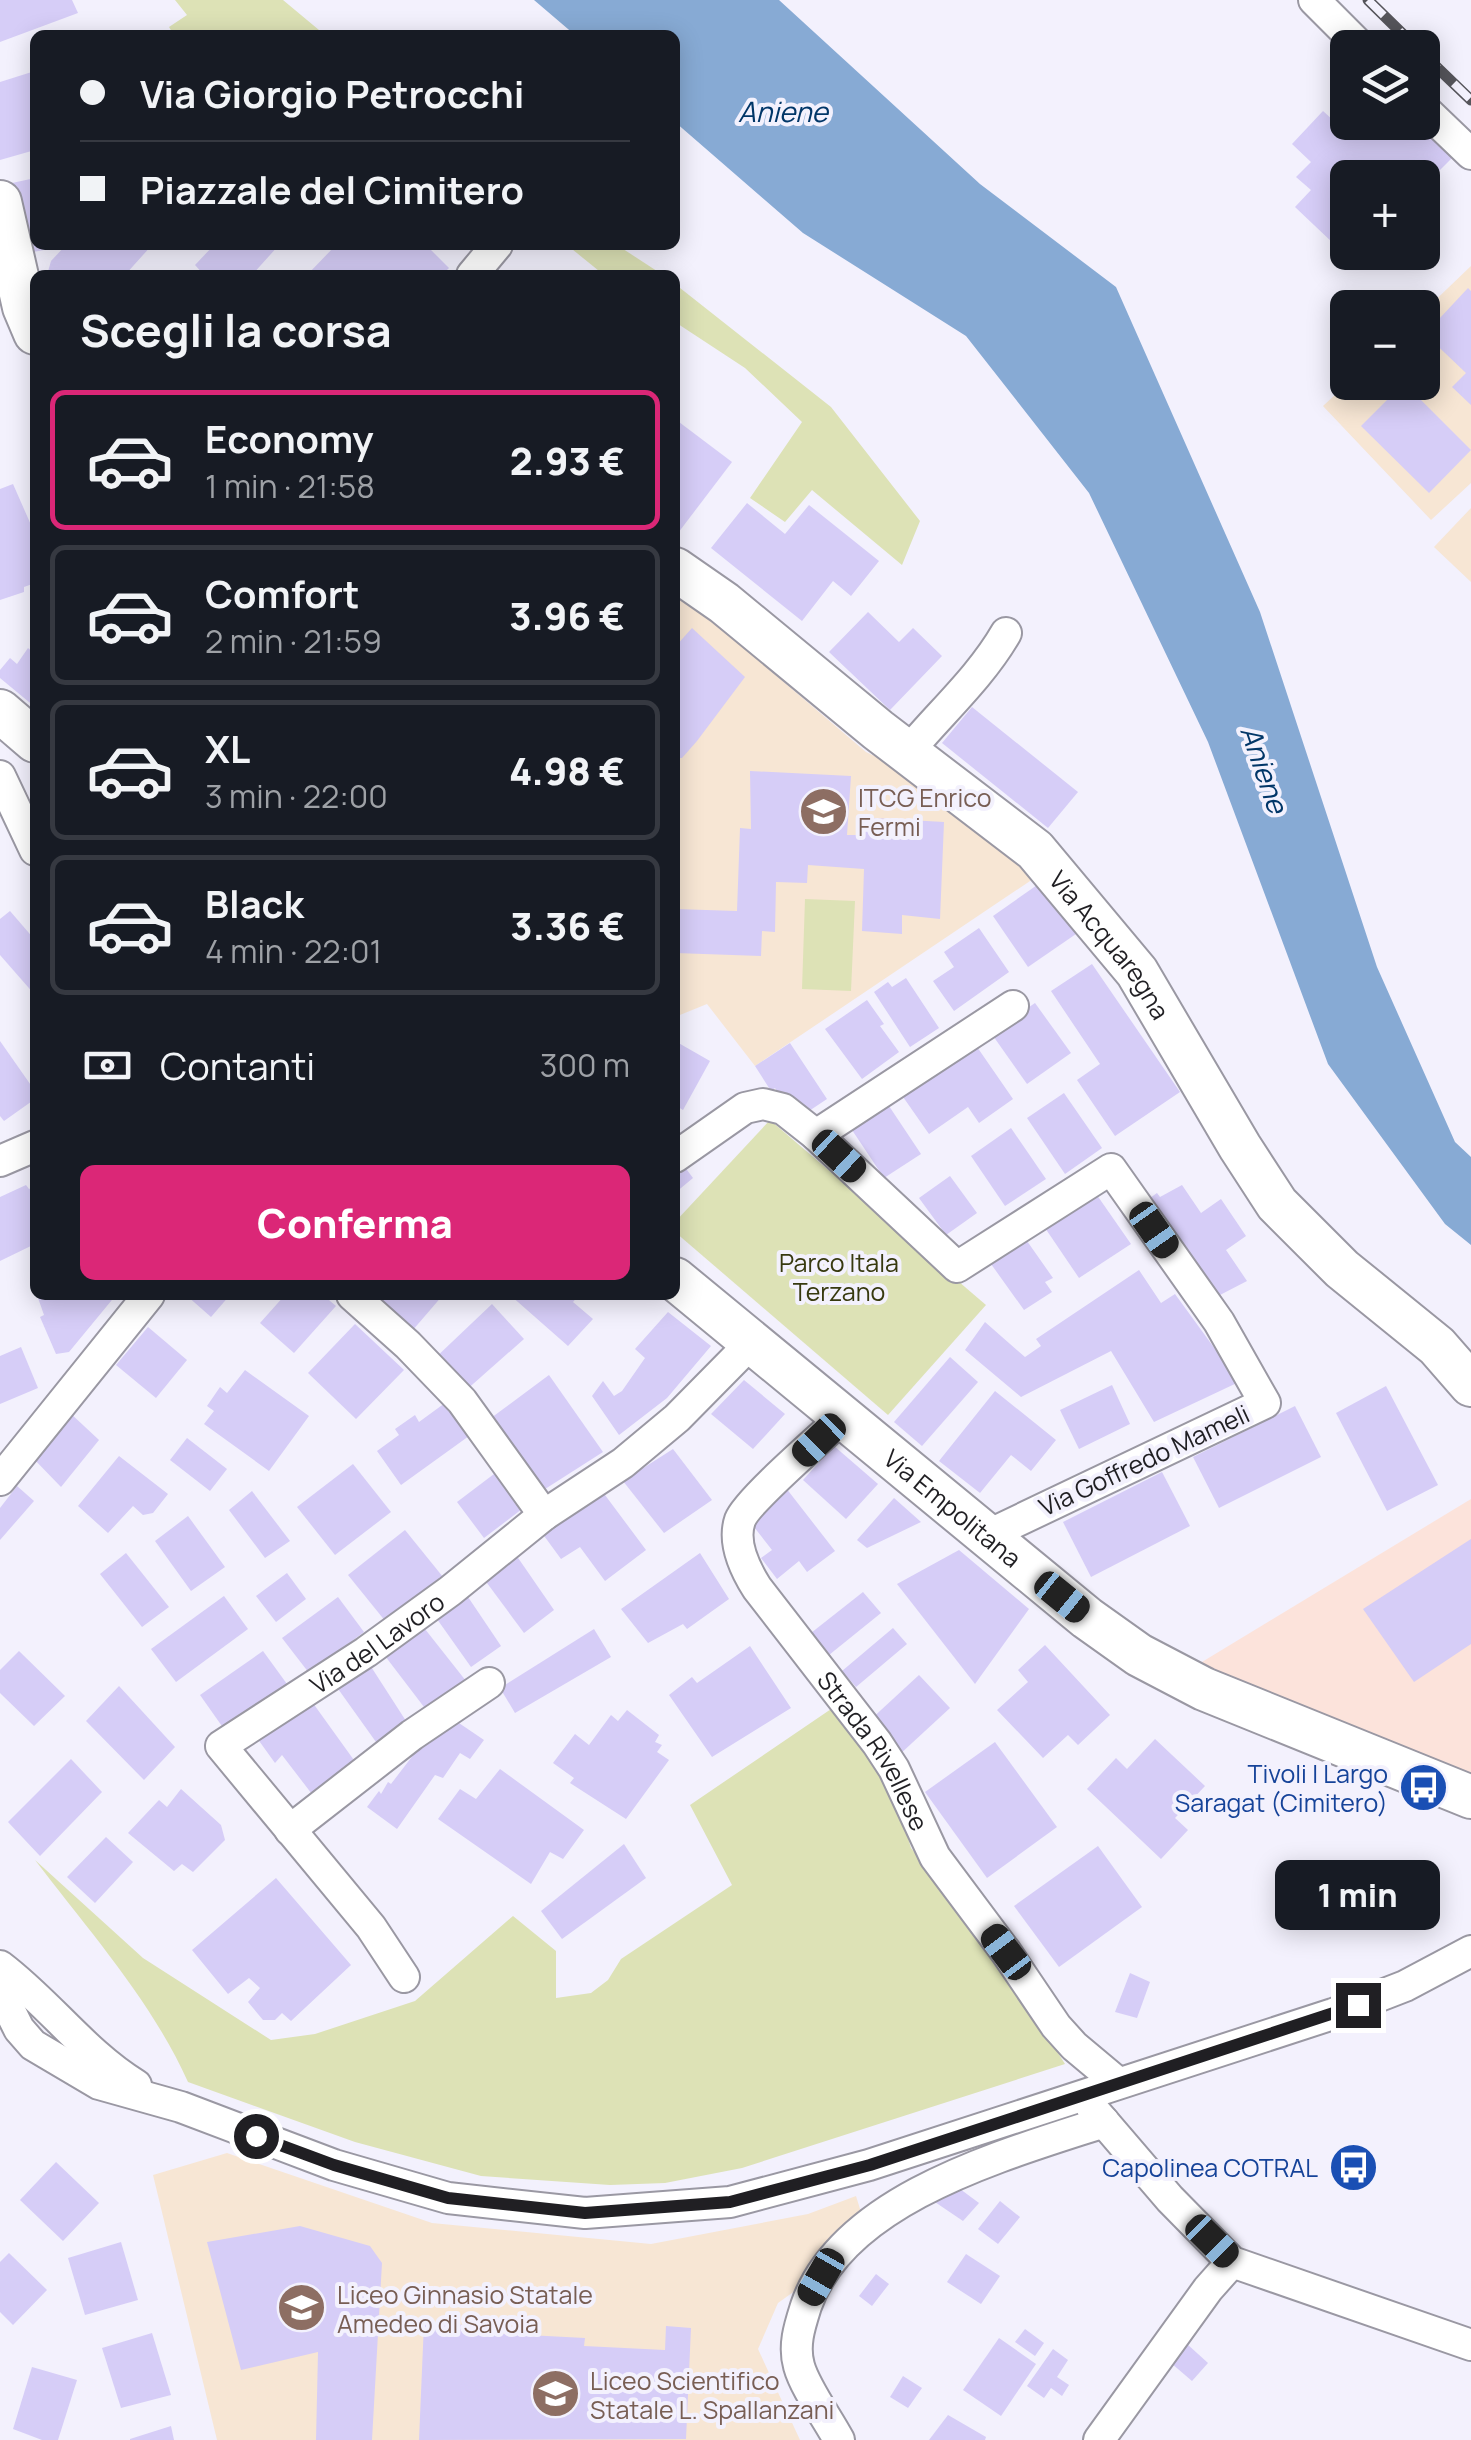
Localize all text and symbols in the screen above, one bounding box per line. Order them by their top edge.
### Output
map controls [1330,30,1440,400]
button: layers [1330,30,1440,140]
text: Via Giorgio Petrocchi [140,67,524,119]
water label: Aniene [738,92,830,130]
button: + [1330,160,1440,270]
text: Piazzale del Cimitero [140,163,524,215]
button: − [1330,290,1440,400]
text: Scegli la corsa [80,299,392,361]
text: Economy [205,412,374,464]
icon: car [85,415,175,505]
text: 2.93 € [510,434,625,486]
text: 1 min · 21:58 [205,464,375,508]
text: Comfort [205,567,359,619]
icon: car [85,570,175,660]
text: 3.96 € [509,589,625,641]
text: 2 min · 21:59 [205,619,382,663]
water label: Aniene [1232,720,1298,819]
text: XL [205,722,250,774]
icon: car [85,725,175,815]
text: 4.98 € [509,744,625,796]
text: 3 min · 22:00 [205,774,388,818]
place label: ITCG Enrico Fermi [858,780,991,844]
school or university icon: ITCG Enrico Fermi [797,785,849,837]
street label: Via Acquaregna [1042,863,1178,1026]
text: Black [205,877,304,929]
icon: car [85,880,175,970]
text: 3.36 € [510,899,625,951]
text: 4 min · 22:01 [205,929,382,973]
icon: cash [80,1038,135,1093]
text: Contanti [160,1039,315,1091]
text: 300 m [540,1043,630,1087]
car [807,1125,871,1187]
button: Conferma [80,1165,630,1280]
car [1125,1197,1183,1263]
park label: Parco Itala Terzano [779,1245,899,1309]
street label: Via Goffredo Mameli [1033,1396,1255,1524]
car [787,1408,851,1472]
street label: Via Empolitana [877,1441,1029,1575]
car [1029,1566,1095,1628]
street label: Via del Lavoro [303,1584,451,1701]
street label: Strada Rivellese [810,1663,938,1836]
place label: Tivoli | Largo Saragat (Cimitero) [1175,1756,1388,1820]
bus stop icon: Tivoli | Largo Saragat (Cimitero) [1397,1761,1449,1813]
callout: 1 min [1276,1860,1440,1930]
text: 1 min [1317,1873,1398,1917]
car [976,1919,1036,1985]
route end [1336,1983,1381,2028]
route start [234,2114,279,2159]
bus stop icon: Capolinea COTRAL [1327,2141,1379,2193]
place label: Capolinea COTRAL [1102,2150,1318,2185]
car [1180,2209,1244,2273]
car [793,2244,849,2310]
place label: Liceo Ginnasio Statale Amedeo di Savoia [337,2277,593,2341]
school or university icon: Liceo Ginnasio Statale Amedeo di Savoia [276,2282,328,2334]
place label: Liceo Scientifico Statale L. Spallanzani [590,2363,834,2427]
school or university icon: Liceo Scientifico Statale L. Spallanzani [529,2368,581,2420]

